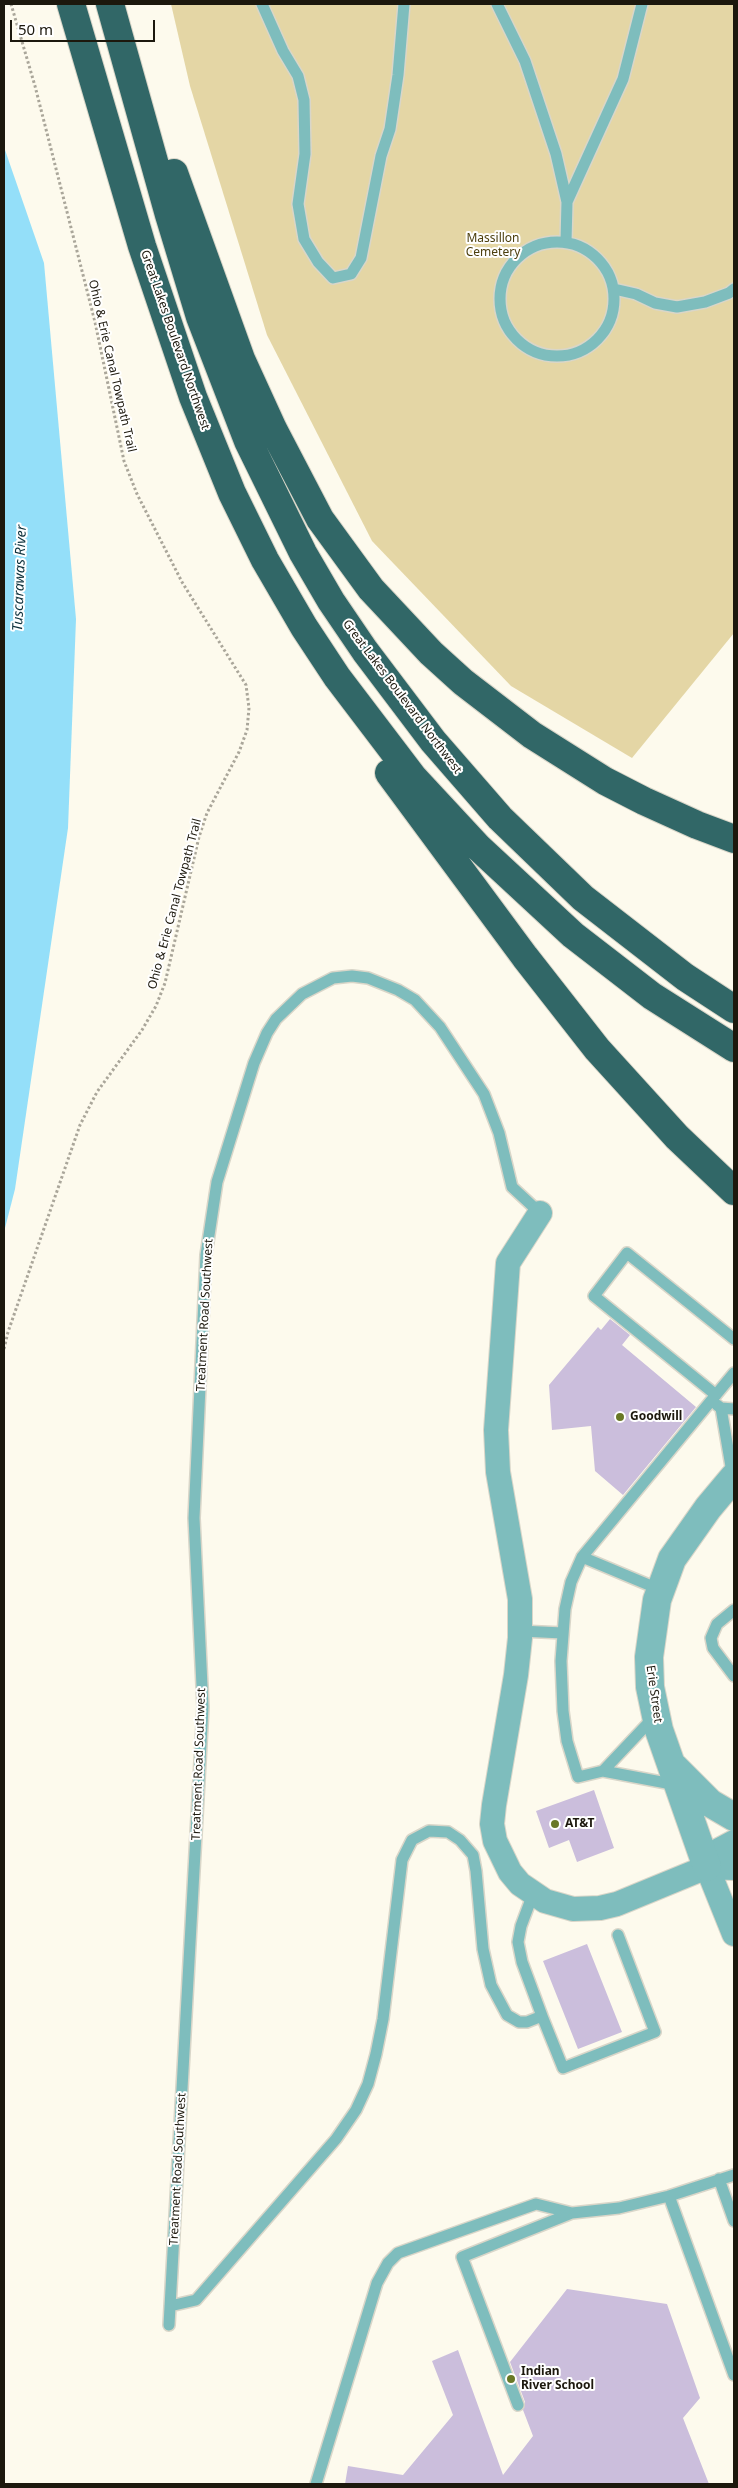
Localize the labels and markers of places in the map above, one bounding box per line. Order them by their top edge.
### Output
place label: Goodwill [630,1410,682,1424]
marker: Goodwill [614,1411,626,1423]
place label: AT&T [565,1817,594,1831]
marker: AT&T [549,1818,561,1830]
place label: Indian River School [521,2365,594,2393]
marker: Indian River School [505,2373,517,2385]

